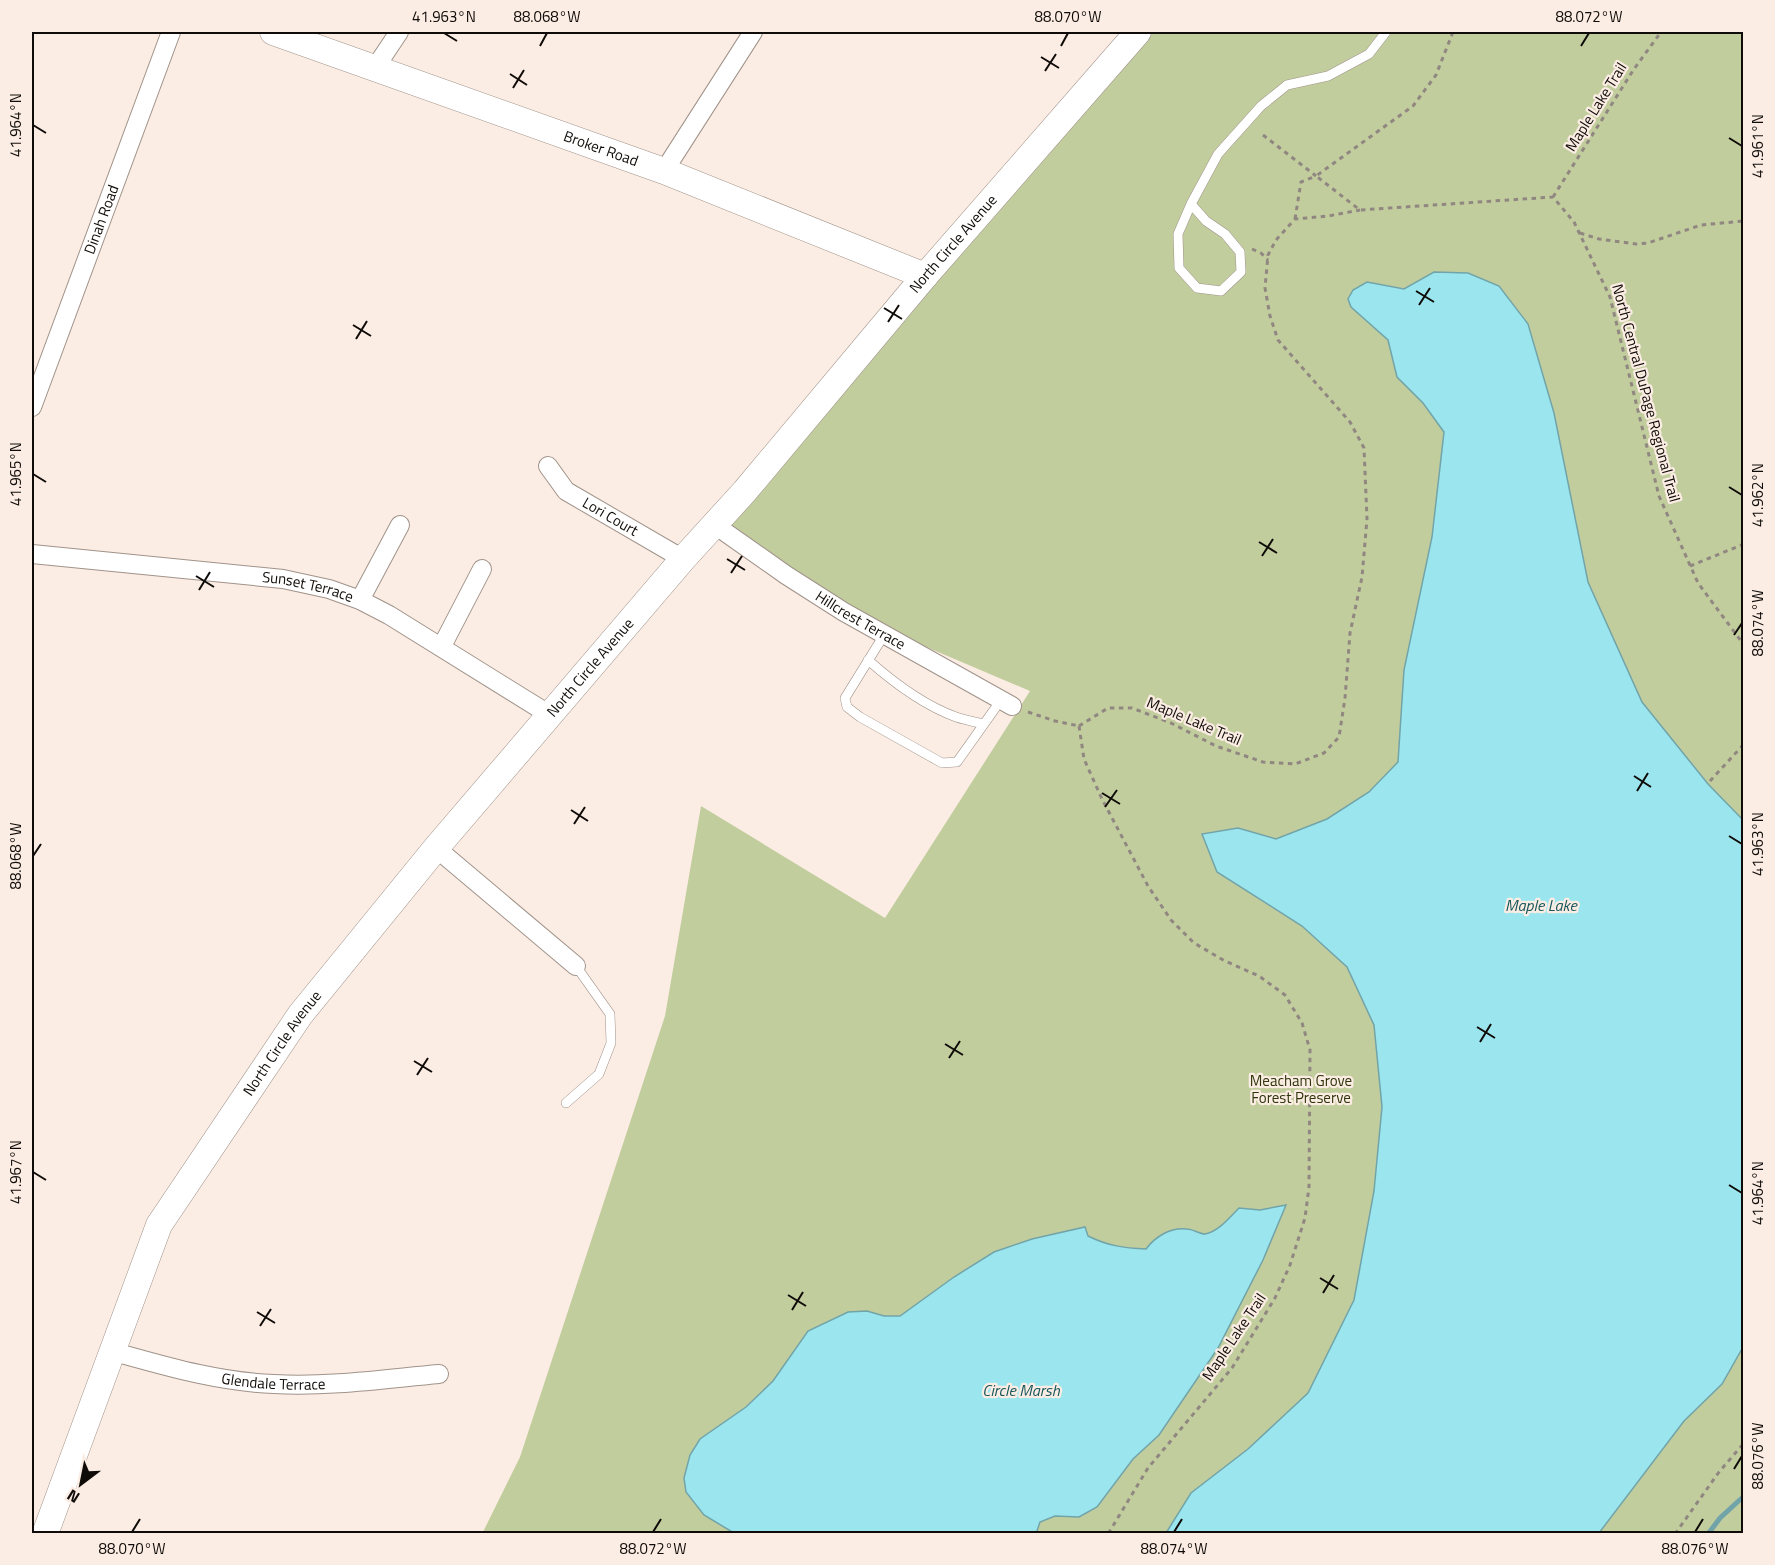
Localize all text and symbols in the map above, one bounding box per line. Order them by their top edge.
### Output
text: 41.963°N [412,5,476,28]
text: 88.068°W [514,5,580,28]
text: 88.070°W [1035,5,1101,28]
text: 88.072°W [1556,5,1622,28]
street label: Maple Lake Trail [1559,58,1632,156]
text: 41.964°N [4,93,27,157]
text: 41.961°N [1746,114,1769,178]
street label: Broker Road [561,124,642,172]
street label: Dinah Road [78,181,124,257]
street label: North Circle Avenue [903,189,1002,298]
street label: North Central DuPage Regional Trail [1606,281,1687,504]
text: 41.965°N [4,442,27,506]
text: 41.962°N [1746,463,1769,527]
street label: Lori Court [578,491,643,542]
street label: Sunset Terrace [261,565,357,608]
street label: Hillcrest Terrace [811,585,910,655]
text: 88.074°W [1746,590,1769,656]
street label: North Circle Avenue [541,613,639,722]
street label: Maple Lake Trail [1143,690,1245,751]
text: 41.963°N [1746,812,1769,876]
text: 88.068°W [4,823,27,889]
water label: Maple Lake [1505,893,1579,917]
street label: North Circle Avenue [237,985,327,1100]
park label: Meacham Grove Forest Preserve [1250,1069,1352,1109]
text: 41.967°N [4,1140,27,1204]
text: 41.964°N [1746,1161,1769,1225]
street label: Maple Lake Trail [1196,1288,1271,1385]
street label: Glendale Terrace [220,1367,326,1396]
water label: Circle Marsh [982,1378,1061,1402]
text: 88.076°W [1746,1423,1769,1489]
north arrow [51,1454,111,1514]
text: N [62,1484,84,1510]
text: 88.070°W [99,1537,165,1560]
text: 88.072°W [620,1537,686,1560]
text: 88.074°W [1141,1537,1207,1560]
text: 88.076°W [1662,1537,1728,1560]

